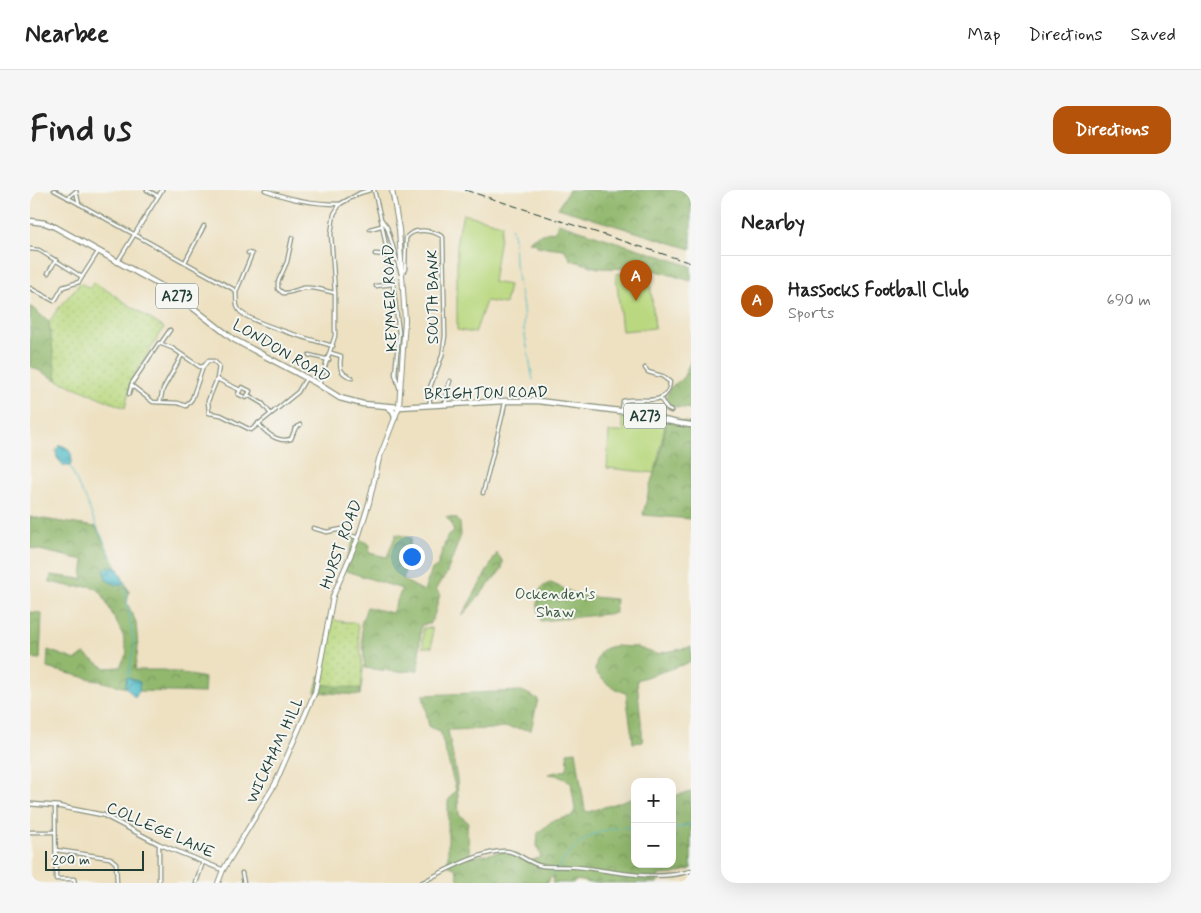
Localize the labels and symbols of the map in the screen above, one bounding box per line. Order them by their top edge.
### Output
street label: KEYMER ROAD [378,244,403,352]
street label: SOUTH BANK [423,250,444,344]
pin: A [620,260,652,301]
road number: A273 [156,284,198,308]
street label: LONDON ROAD [229,315,334,388]
street label: BRIGHTON ROAD [424,382,548,405]
road number: A273 [624,404,666,428]
street label: HURST ROAD [316,497,367,592]
your location [399,544,425,570]
park label: Ockenden's Shaw [515,584,595,623]
street label: WICKHAM HILL [242,694,309,807]
street label: COLLEGE LANE [103,797,218,864]
scale bar [45,848,144,871]

